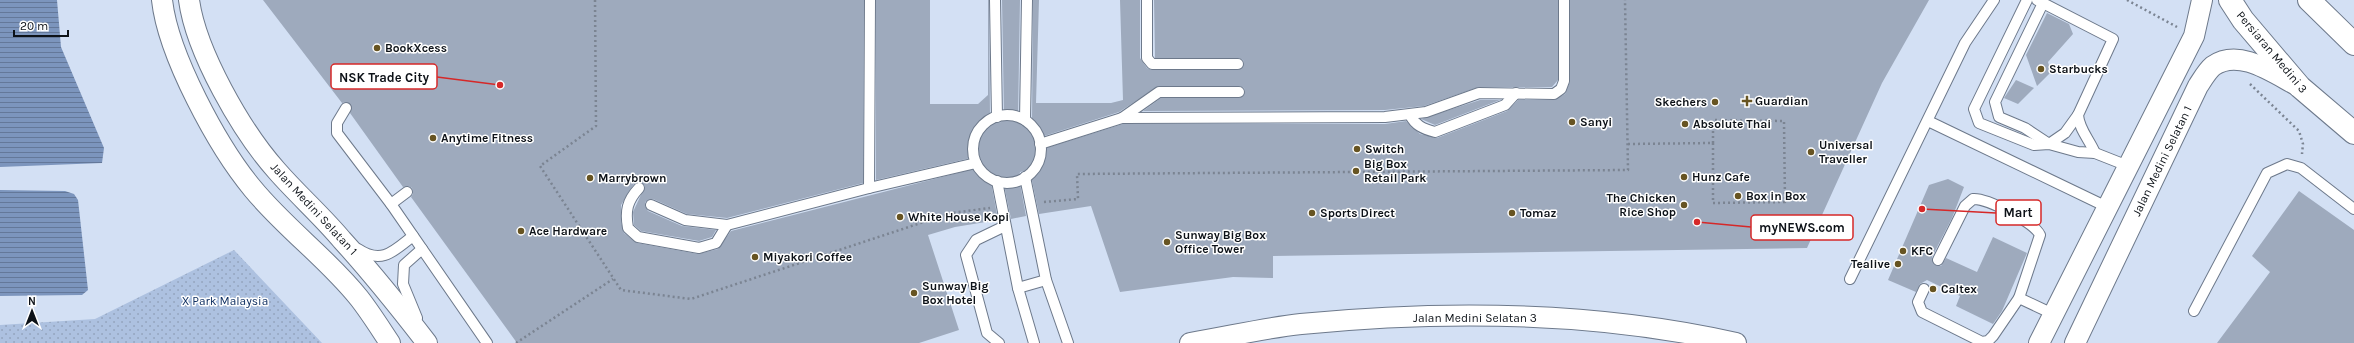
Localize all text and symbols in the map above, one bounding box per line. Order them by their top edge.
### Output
street label: Persiaran Medini 3 [2234,8,2310,96]
scale bar [14,12,68,38]
text: 20 m [20,19,48,33]
place label: BookXcess [385,41,447,55]
marker: BookXcess [372,43,382,53]
place label: Starbucks [2049,62,2108,76]
callout: NSK Trade City [331,64,437,89]
marker: Starbucks [2036,64,2046,74]
text: NSK Trade City [339,70,430,85]
place label: Guardian [1755,94,1808,108]
place label: Skechers [1655,95,1707,109]
marker: Guardian [1742,96,1752,106]
marker: Skechers [1710,97,1720,107]
street label: Jalan Medini Selatan 1 [2129,104,2195,218]
place label: Sanyi [1580,115,1612,129]
marker: Sanyi [1567,117,1577,127]
place label: Absolute Thai [1693,117,1771,131]
marker: Absolute Thai [1680,119,1690,129]
place label: Anytime Fitness [441,131,533,145]
marker: Anytime Fitness [428,133,438,143]
place label: Universal Traveller [1819,138,1873,166]
place label: Switch [1365,142,1404,156]
marker: Switch [1352,144,1362,154]
marker: Universal Traveller [1806,147,1816,157]
place label: Big Box Retail Park [1364,157,1426,185]
street label: Jalan Medini Selatan 1 [268,160,360,258]
marker: Big Box Retail Park [1351,166,1361,176]
place label: Hunz Cafe [1692,170,1750,184]
place label: Marrybrown [598,171,666,185]
marker: Hunz Cafe [1679,172,1689,182]
marker: Marrybrown [585,173,595,183]
place label: Box in Box [1746,189,1806,203]
place label: The Chicken Rice Shop [1606,191,1676,219]
marker: Box in Box [1733,191,1743,201]
marker: The Chicken Rice Shop [1679,200,1689,210]
callout: Mart [1996,200,2041,225]
text: Mart [2003,205,2033,220]
place label: Sports Direct [1320,206,1395,220]
place label: Tomaz [1520,206,1556,220]
marker: Sports Direct [1307,208,1317,218]
marker: Tomaz [1507,208,1517,218]
place label: White House Kopi [908,210,1009,224]
marker: White House Kopi [895,212,905,222]
callout: myNEWS.com [1751,215,1853,240]
text: myNEWS.com [1759,220,1845,235]
place label: Ace Hardware [529,224,607,238]
marker: Ace Hardware [516,226,526,236]
place label: Sunway Big Box Office Tower [1175,228,1266,256]
marker: Sunway Big Box Office Tower [1162,237,1172,247]
place label: KFC [1911,244,1933,258]
marker: KFC [1898,246,1908,256]
place label: Miyakori Coffee [763,250,852,264]
marker: Miyakori Coffee [750,252,760,262]
place label: Tealive [1851,257,1890,271]
marker: Tealive [1893,259,1903,269]
place label: Sunway Big Box Hotel [922,279,989,307]
place label: Caltex [1941,282,1977,296]
marker: Caltex [1928,284,1938,294]
marker: Sunway Big Box Hotel [909,288,919,298]
north arrow [12,291,52,331]
park label: X Park Malaysia [182,294,268,308]
text: N [28,295,36,308]
street label: Jalan Medini Selatan 3 [1413,311,1537,325]

